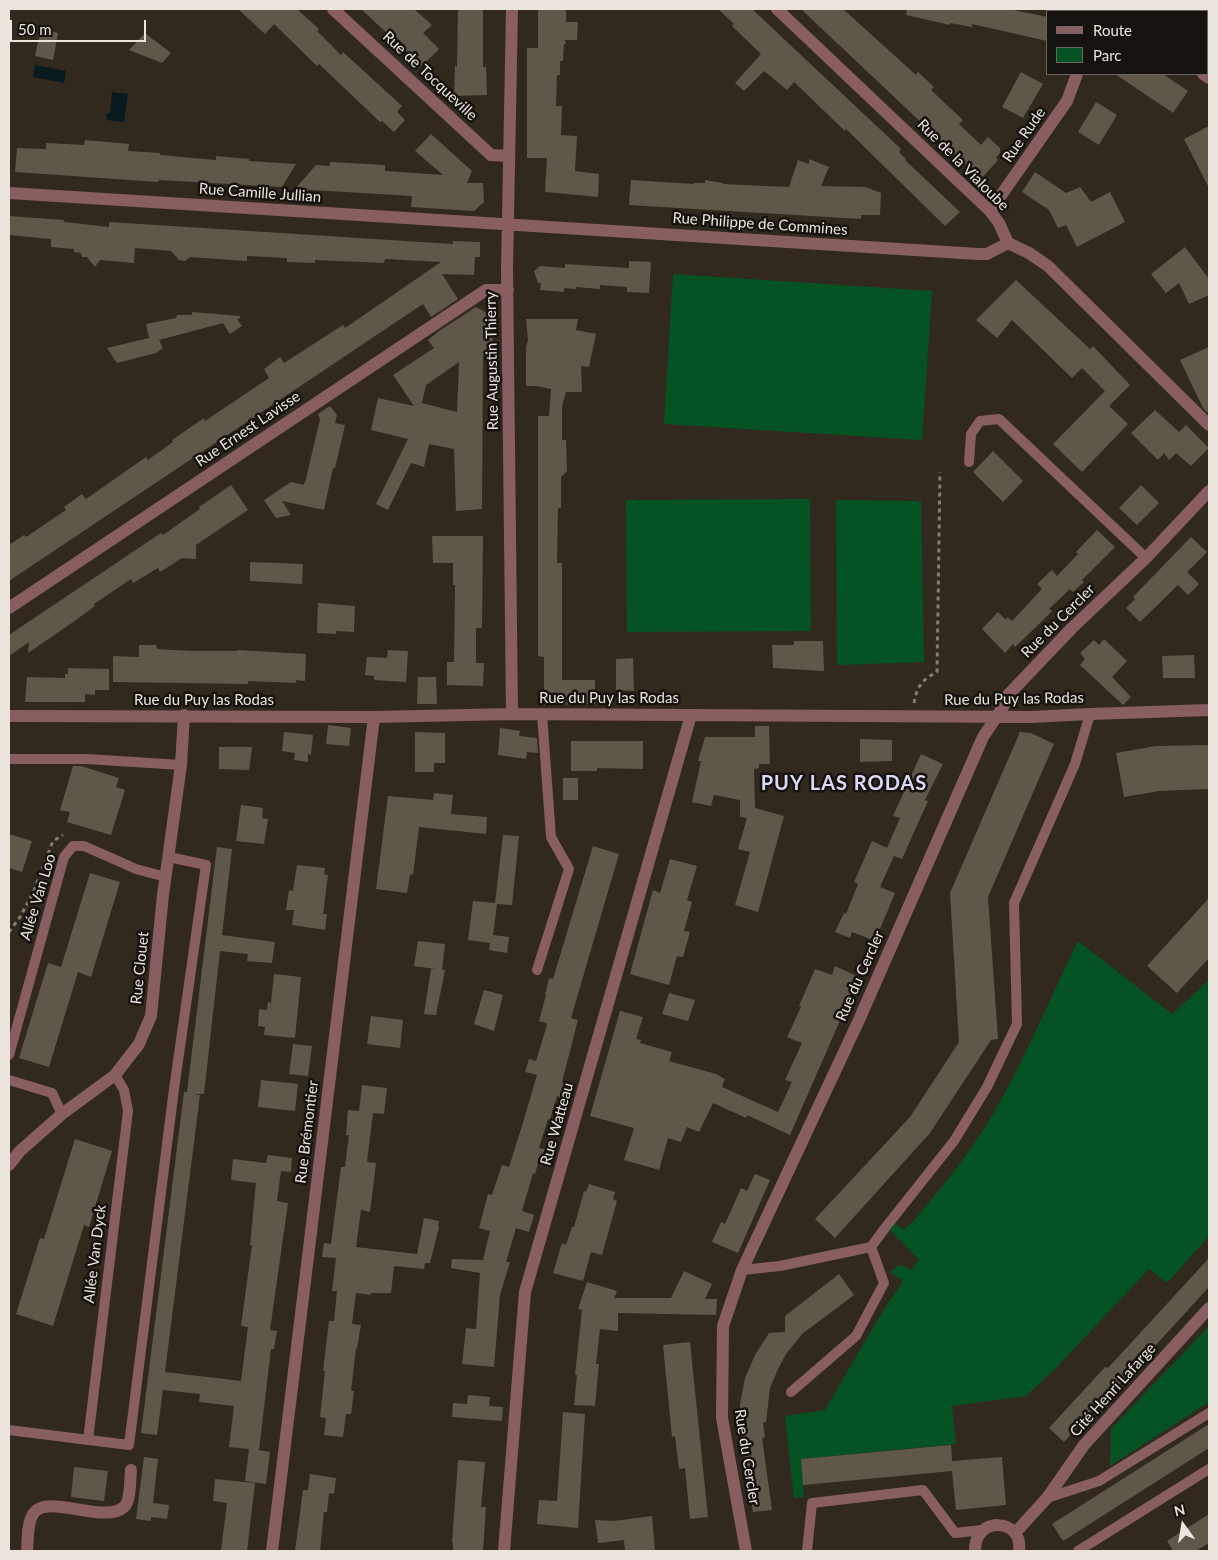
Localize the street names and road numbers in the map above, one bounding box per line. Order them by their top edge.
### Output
street label: Rue de Tocqueville [379,28,481,124]
street label: Rue Rude [999,104,1049,166]
street label: Rue de la Vialoube [913,115,1013,215]
street label: Rue Camille Jullian [198,180,322,206]
street label: Rue Philippe de Commines [672,209,848,239]
street label: Rue Augustin Thierry [482,291,502,431]
street label: Rue Ernest Lavisse [192,387,304,471]
street label: Rue du Cercler [1017,580,1099,662]
street label: Rue du Puy las Rodas [539,689,679,707]
street label: Rue du Puy las Rodas [944,689,1084,709]
street label: Rue du Puy las Rodas [134,691,274,709]
street label: Allée Van Loo [16,851,60,943]
street label: Rue du Cercler [832,928,888,1024]
street label: Rue Clouet [127,931,153,1005]
street label: Rue Brémontier [292,1080,322,1184]
street label: Rue Watteau [537,1081,577,1167]
street label: Allée Van Dyck [80,1204,110,1304]
street label: Cité Henri Lafarge [1066,1339,1160,1441]
street label: Rue du Cercler [731,1408,763,1506]

